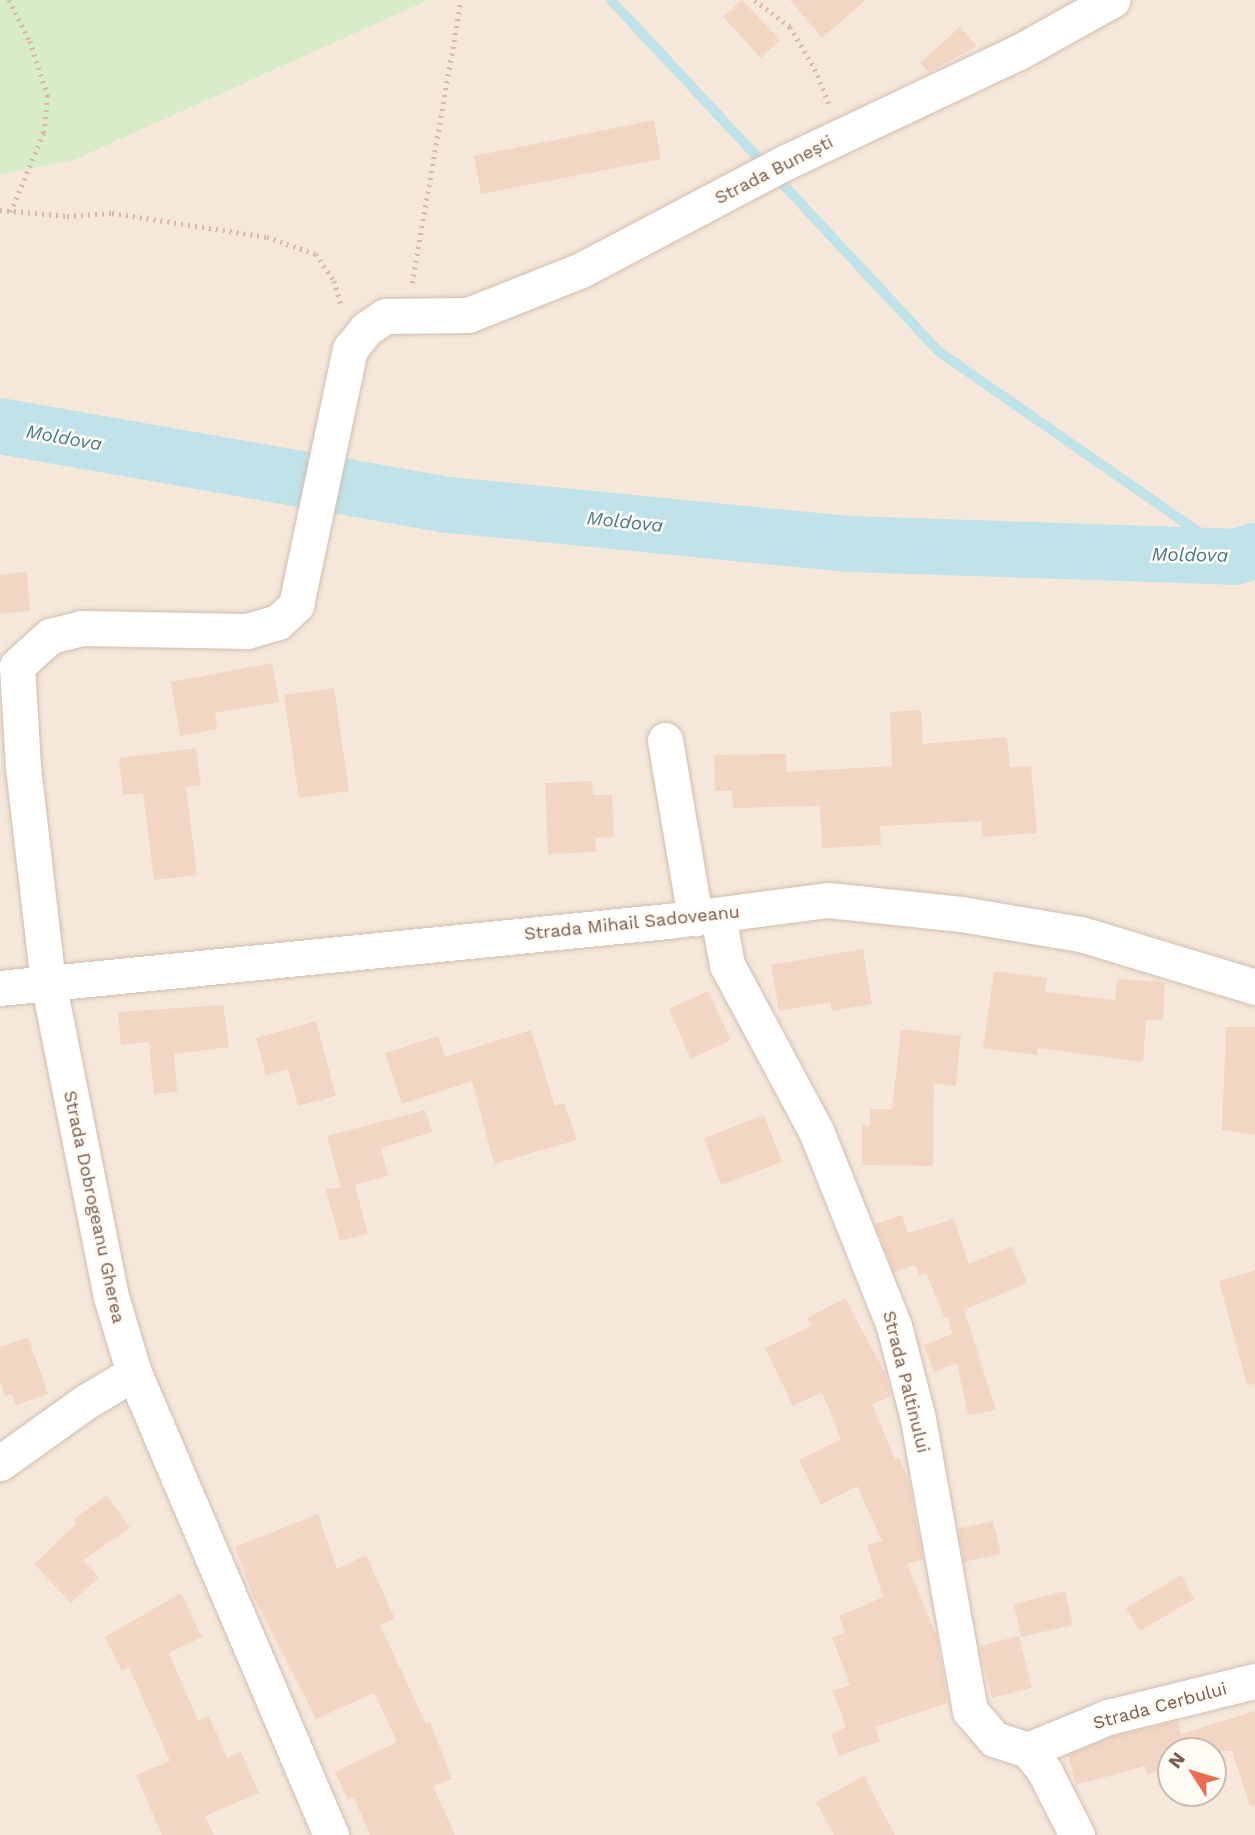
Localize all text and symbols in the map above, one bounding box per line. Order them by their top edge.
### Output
street label: Strada Bunești [711,131,837,209]
water label: Moldova [24,420,104,456]
water label: Moldova [586,507,664,537]
water label: Moldova [1151,543,1229,567]
street label: Strada Mihail Sadoveanu [523,901,741,945]
street label: Strada Dobrogeanu Gherea [59,1089,129,1325]
street label: Strada Paltinului [878,1308,934,1456]
street label: Strada Cerbului [1091,1678,1229,1734]
north arrow [1157,1737,1227,1807]
text: N [1163,1748,1190,1773]

